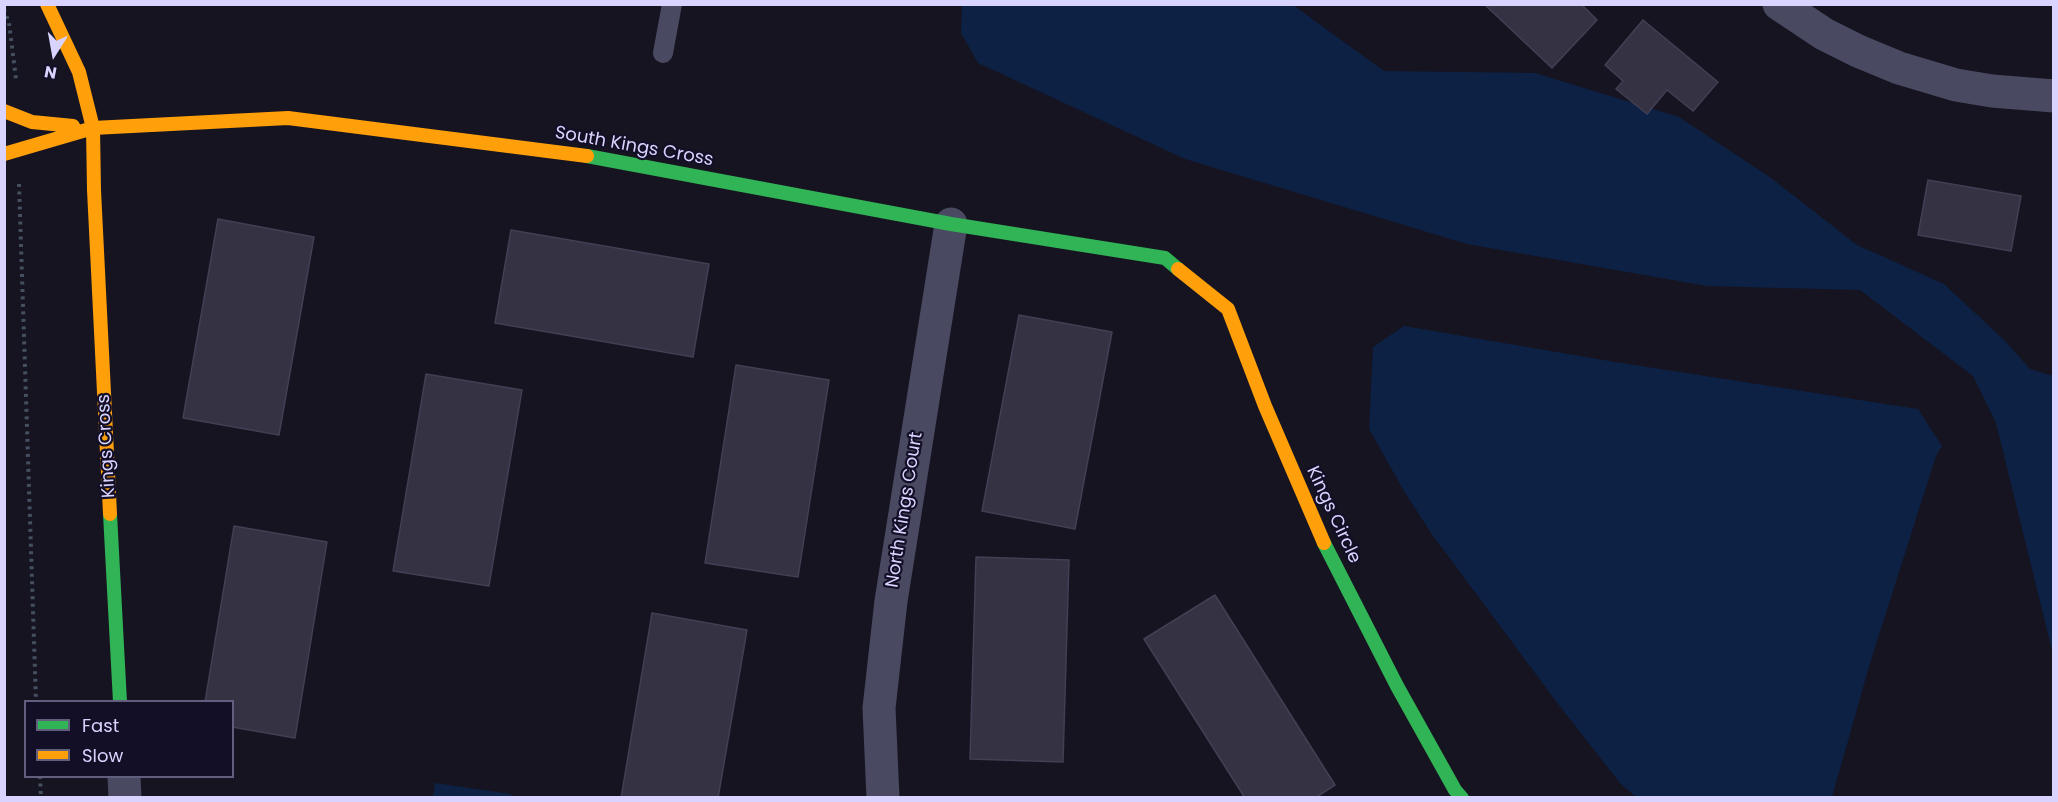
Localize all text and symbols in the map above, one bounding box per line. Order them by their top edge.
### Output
north arrow [24,24,84,84]
text: N [42,60,59,85]
street label: South Kings Cross [553,122,715,172]
street label: Kings Cross [93,393,121,499]
street label: North Kings Court [882,431,928,589]
street label: Kings Circle [1301,463,1365,567]
legend [24,700,234,778]
text: Fast [82,713,119,738]
text: Slow [82,743,123,768]

